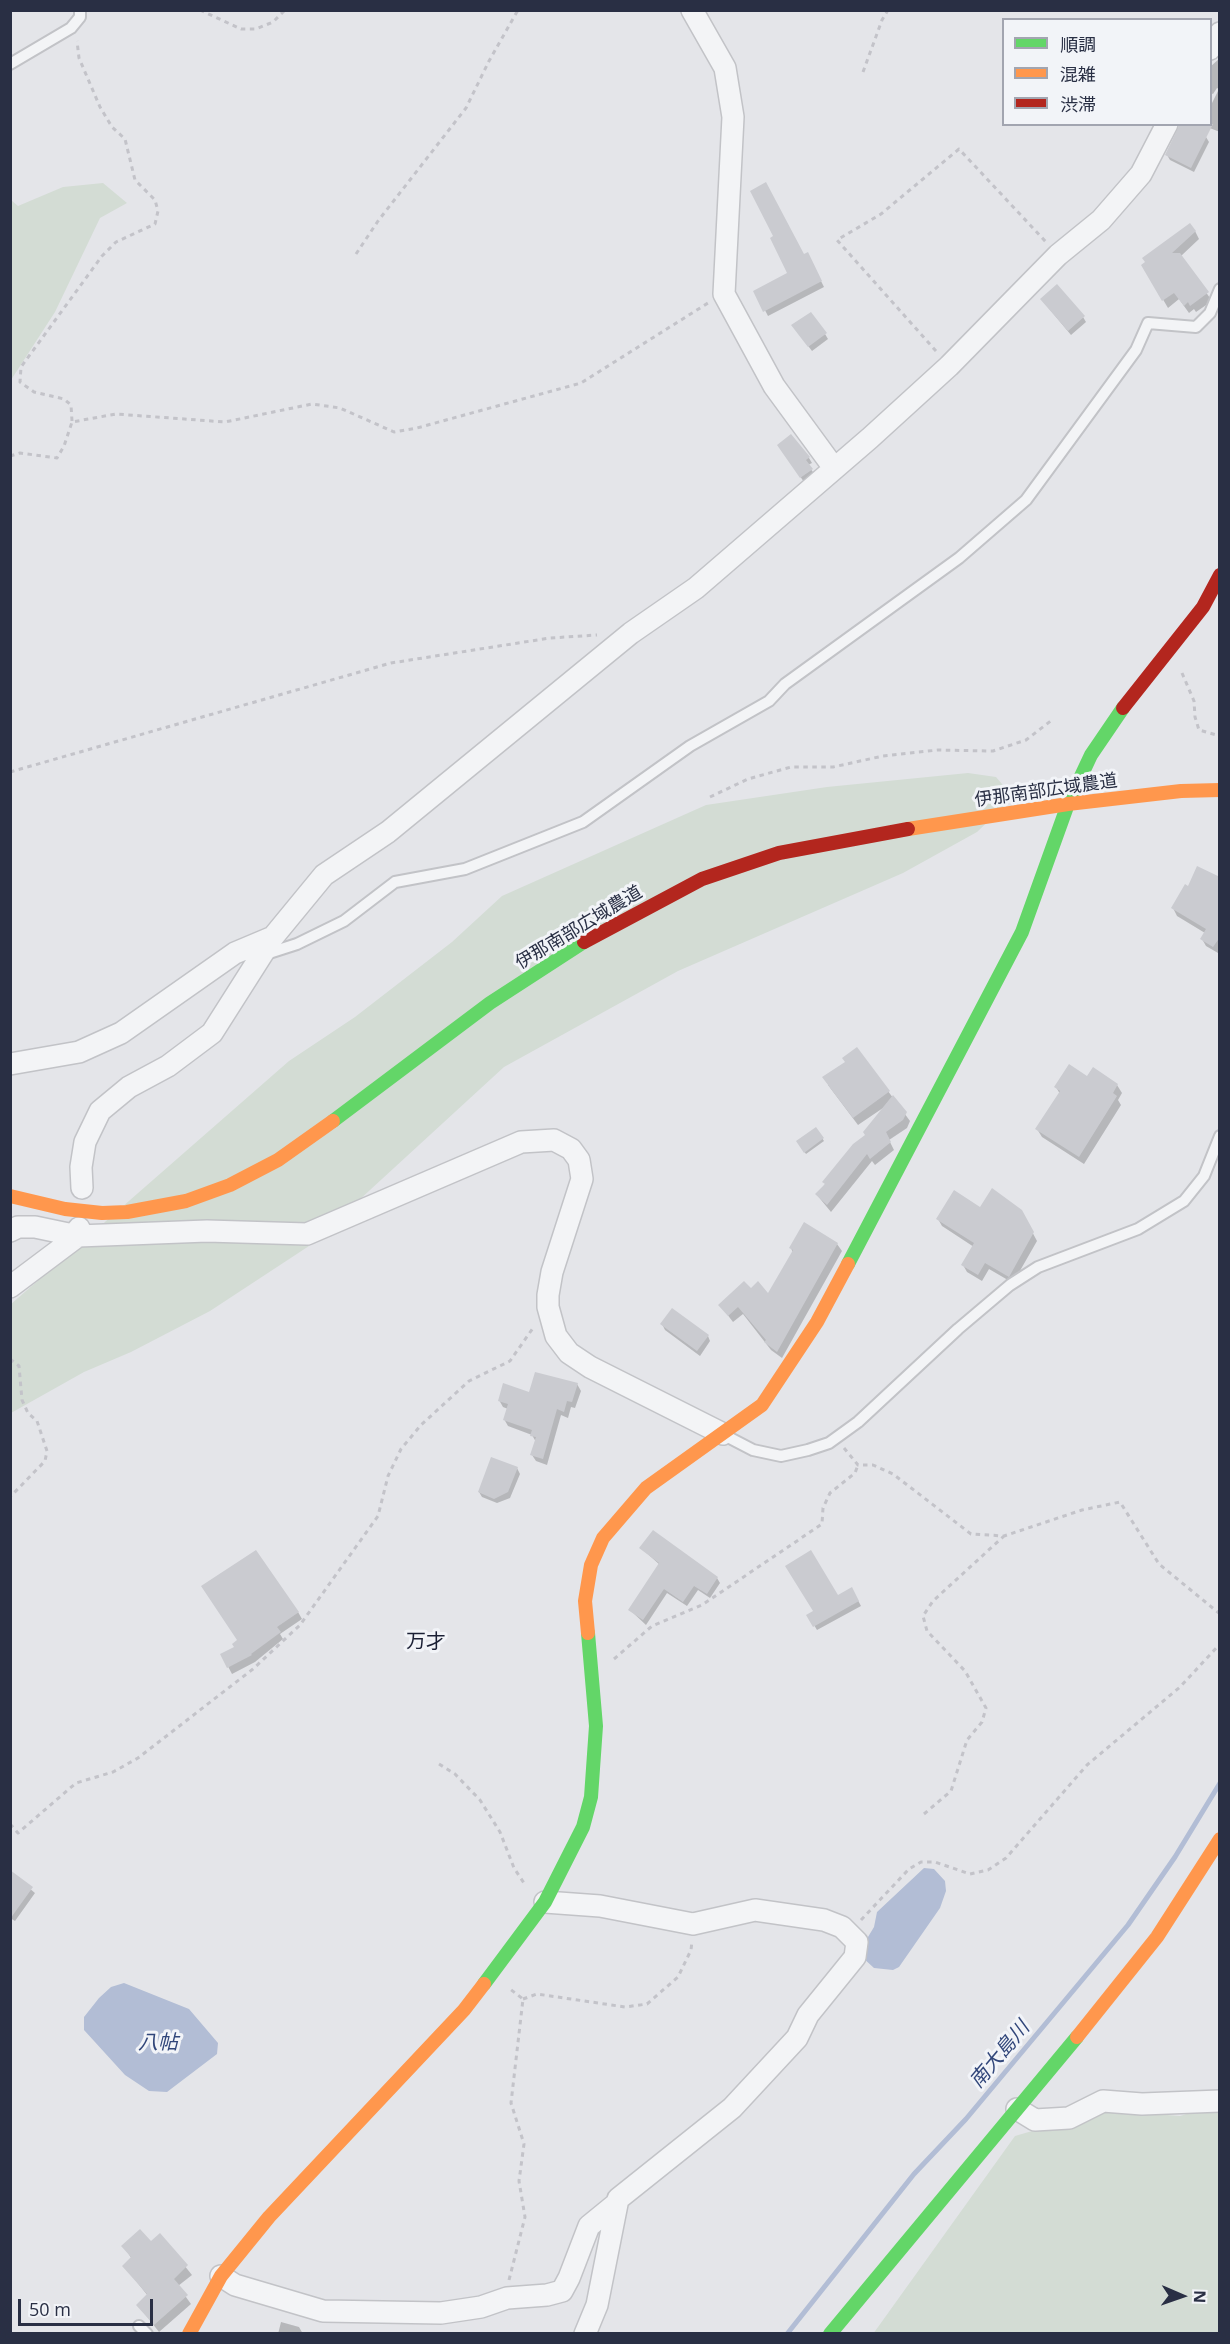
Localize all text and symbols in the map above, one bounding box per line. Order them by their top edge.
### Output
legend [1002,18,1212,126]
text: 順調 [1060,32,1096,56]
text: 混雑 [1060,62,1096,86]
text: 渋滞 [1060,92,1096,116]
street label: 伊那南部広域農道 [973,770,1119,812]
street label: 伊那南部広域農道 [512,882,646,974]
district label: 万才 [406,1630,446,1654]
water label: 南大島川 [965,2017,1035,2093]
water label: 八帖 [138,2031,178,2055]
north arrow [1152,2266,1212,2326]
scale bar [21,2287,156,2325]
text: N [1189,2290,1211,2304]
text: 50 m [29,2297,71,2321]

